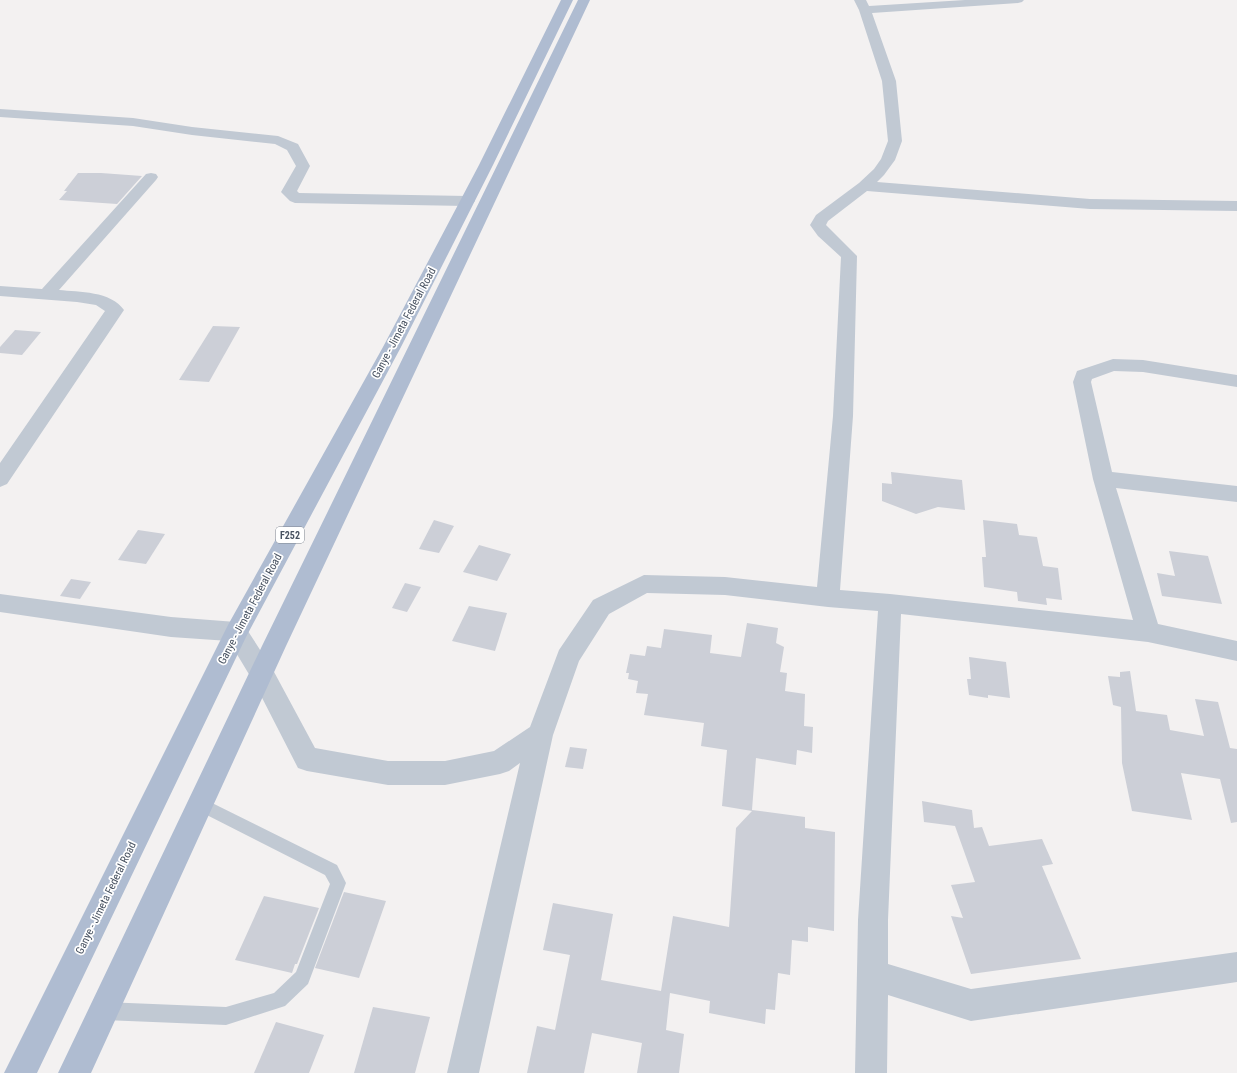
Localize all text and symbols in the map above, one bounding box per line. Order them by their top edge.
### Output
street label: Ganye - Jimeta Federal Road [369,265,439,381]
road number: F252 [276,527,304,543]
street label: Ganye - Jimeta Federal Road [215,551,285,667]
street label: Ganye - Jimeta Federal Road [73,840,139,956]

